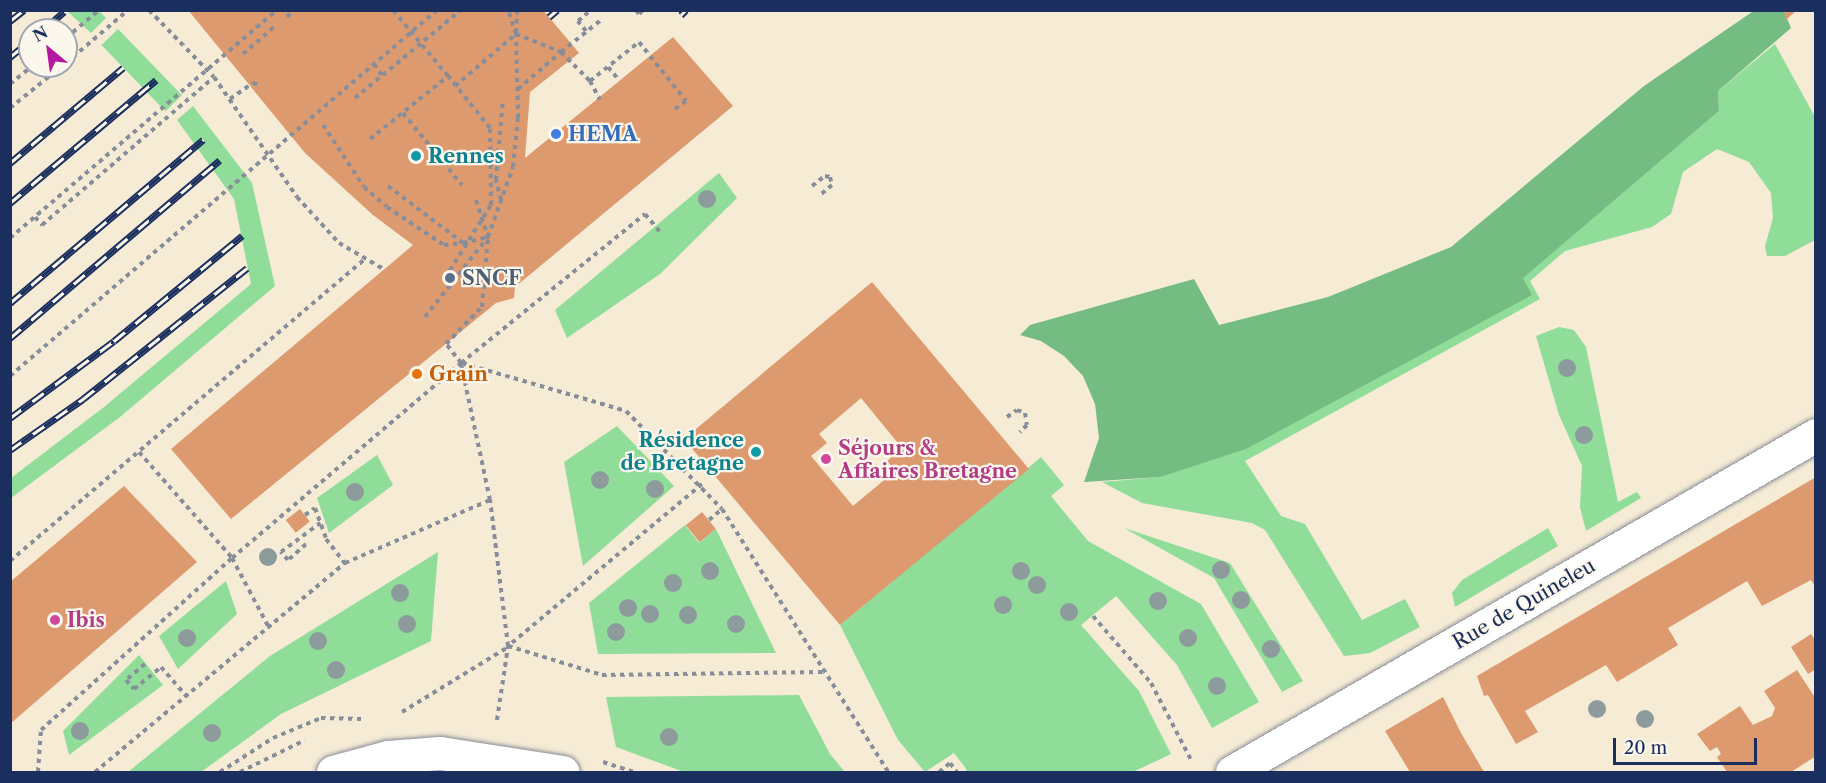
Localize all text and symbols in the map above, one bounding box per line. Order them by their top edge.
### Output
north arrow [18,18,78,78]
text: N [29,22,51,46]
place label: HEMA [568,122,637,146]
marker: HEMA [549,127,563,141]
place label: Rennes [428,144,504,168]
marker: Rennes [409,149,423,163]
place label: SNCF [462,266,522,290]
marker: SNCF [443,271,457,285]
place label: Grain [429,362,488,386]
marker: Grain [410,367,424,381]
place label: Résidence de Bretagne [620,428,744,475]
place label: Séjours & Affaires Bretagne [838,436,1017,483]
marker: Résidence de Bretagne [749,445,763,459]
marker: Séjours & Affaires Bretagne [819,452,833,466]
street label: Rue de Quineleu [1449,554,1599,654]
place label: Ibis [67,608,105,632]
marker: Ibis [48,613,62,627]
scale bar [1616,726,1760,764]
text: 20 m [1624,737,1667,759]

